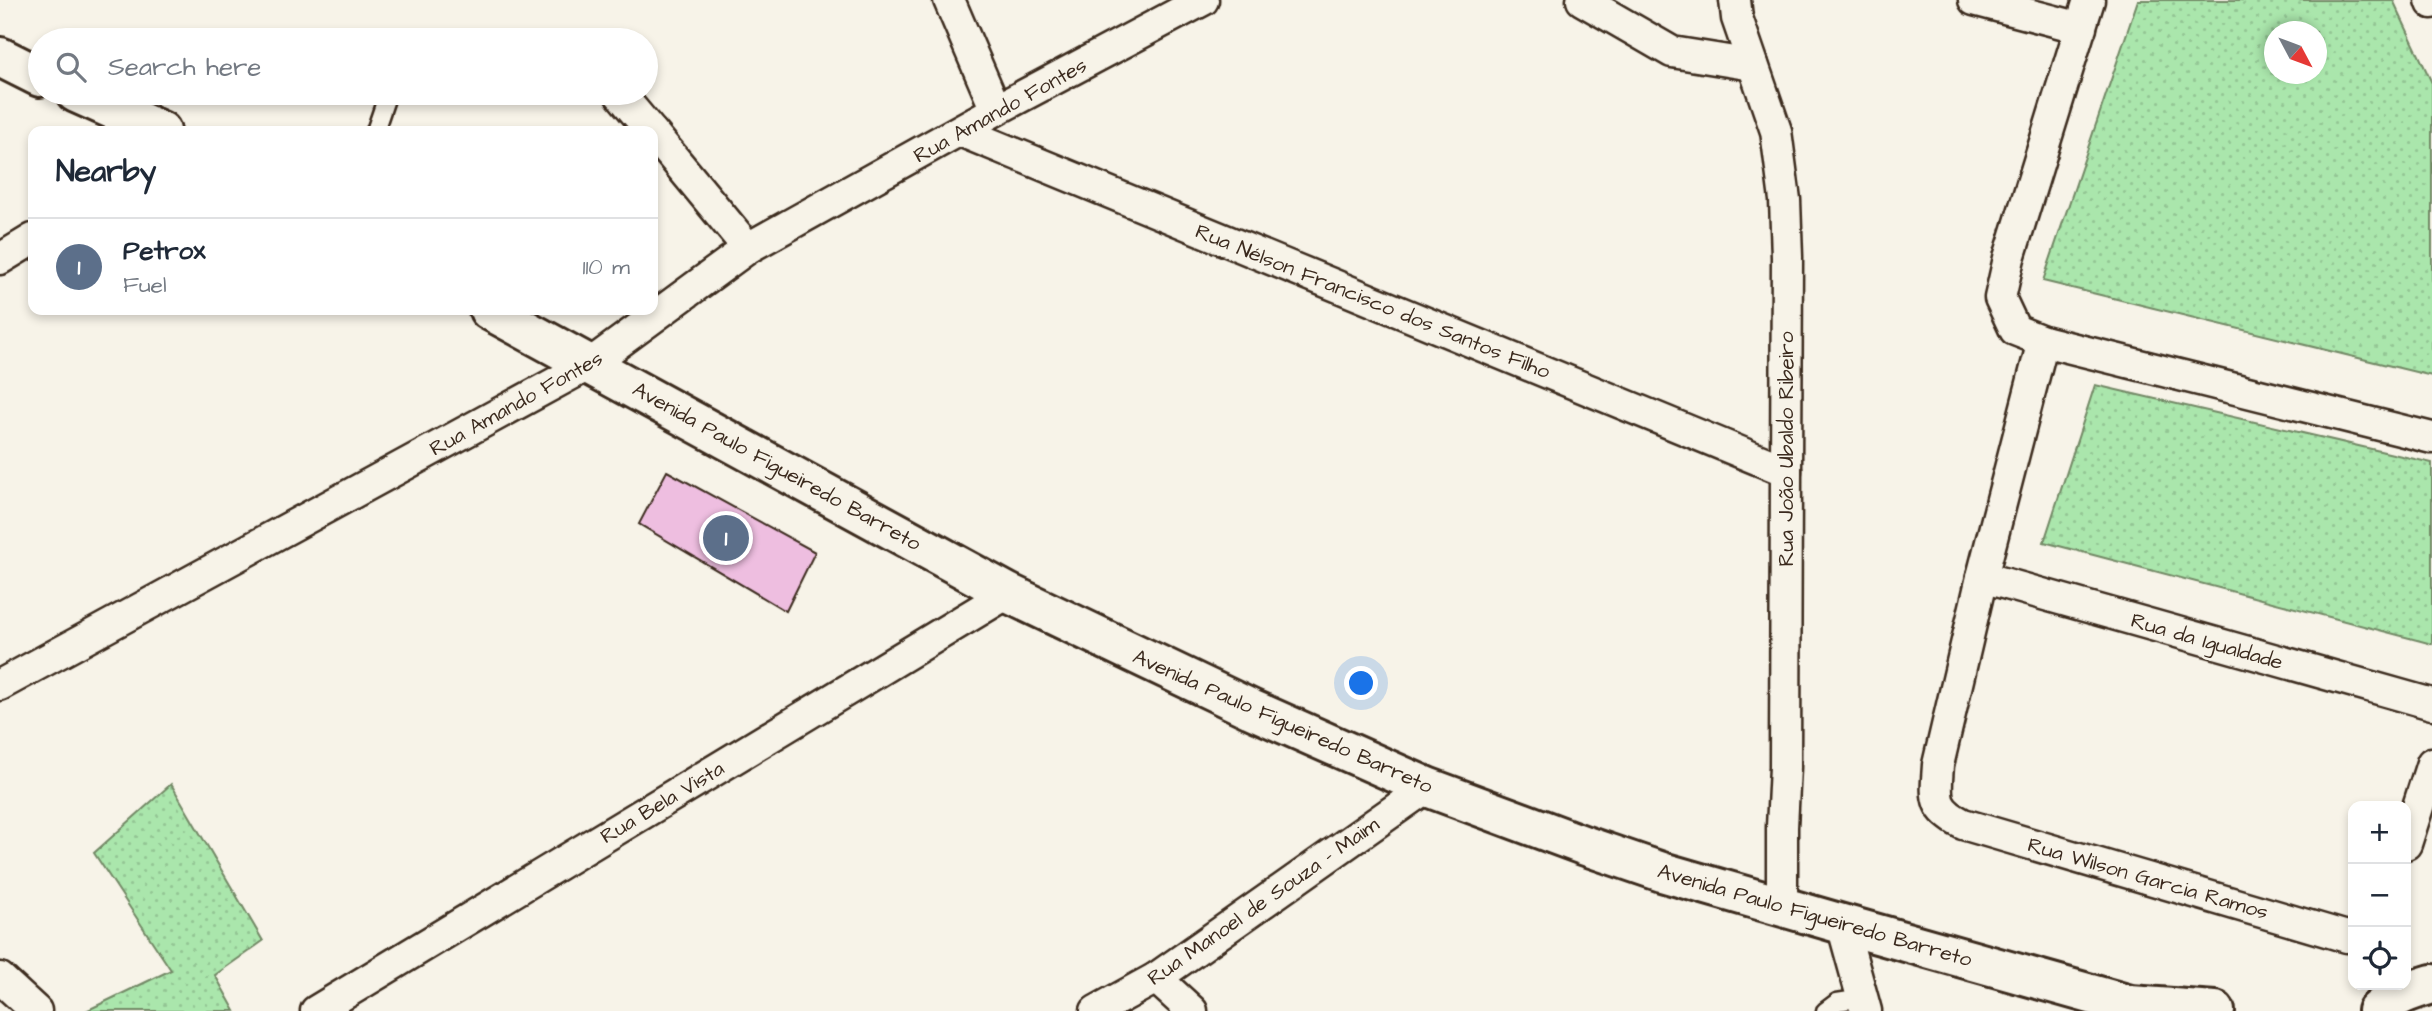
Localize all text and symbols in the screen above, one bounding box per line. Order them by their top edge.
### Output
north arrow [2264,21,2327,84]
search box [28,28,658,105]
icon: search [52,48,90,86]
text: Search here [108,49,261,85]
street label: Rua Amando Fontes [908,51,1092,170]
text: Nearby [56,151,156,193]
street label: Rua Nélson Francisco dos Santos Filho [1191,217,1555,386]
text: Petrox [123,233,205,269]
text: 1 [78,251,80,283]
text: 110 m [582,251,630,283]
text: Fuel [123,269,167,301]
street label: Rua João Ubaldo Ribeiro [1772,331,1801,567]
street label: Rua Amando Fontes [424,344,608,463]
street label: Avenida Paulo Figueiredo Barreto [626,375,926,560]
pin: 1 [703,512,749,564]
street label: Rua da Igualdade [2127,606,2286,679]
street label: Avenida Paulo Figueiredo Barreto [1127,642,1438,803]
your location [1344,666,1378,700]
street label: Rua Bela Vista [595,754,730,851]
map controls [2348,801,2411,990]
button: + [2348,801,2411,864]
street label: Rua Manoel de Souza - Maim [1142,810,1385,993]
street label: Rua Wilson Garcia Ramos [2024,830,2272,927]
street label: Avenida Paulo Figueiredo Barreto [1654,857,1976,976]
button: − [2348,864,2411,927]
button: locate [2348,927,2411,990]

